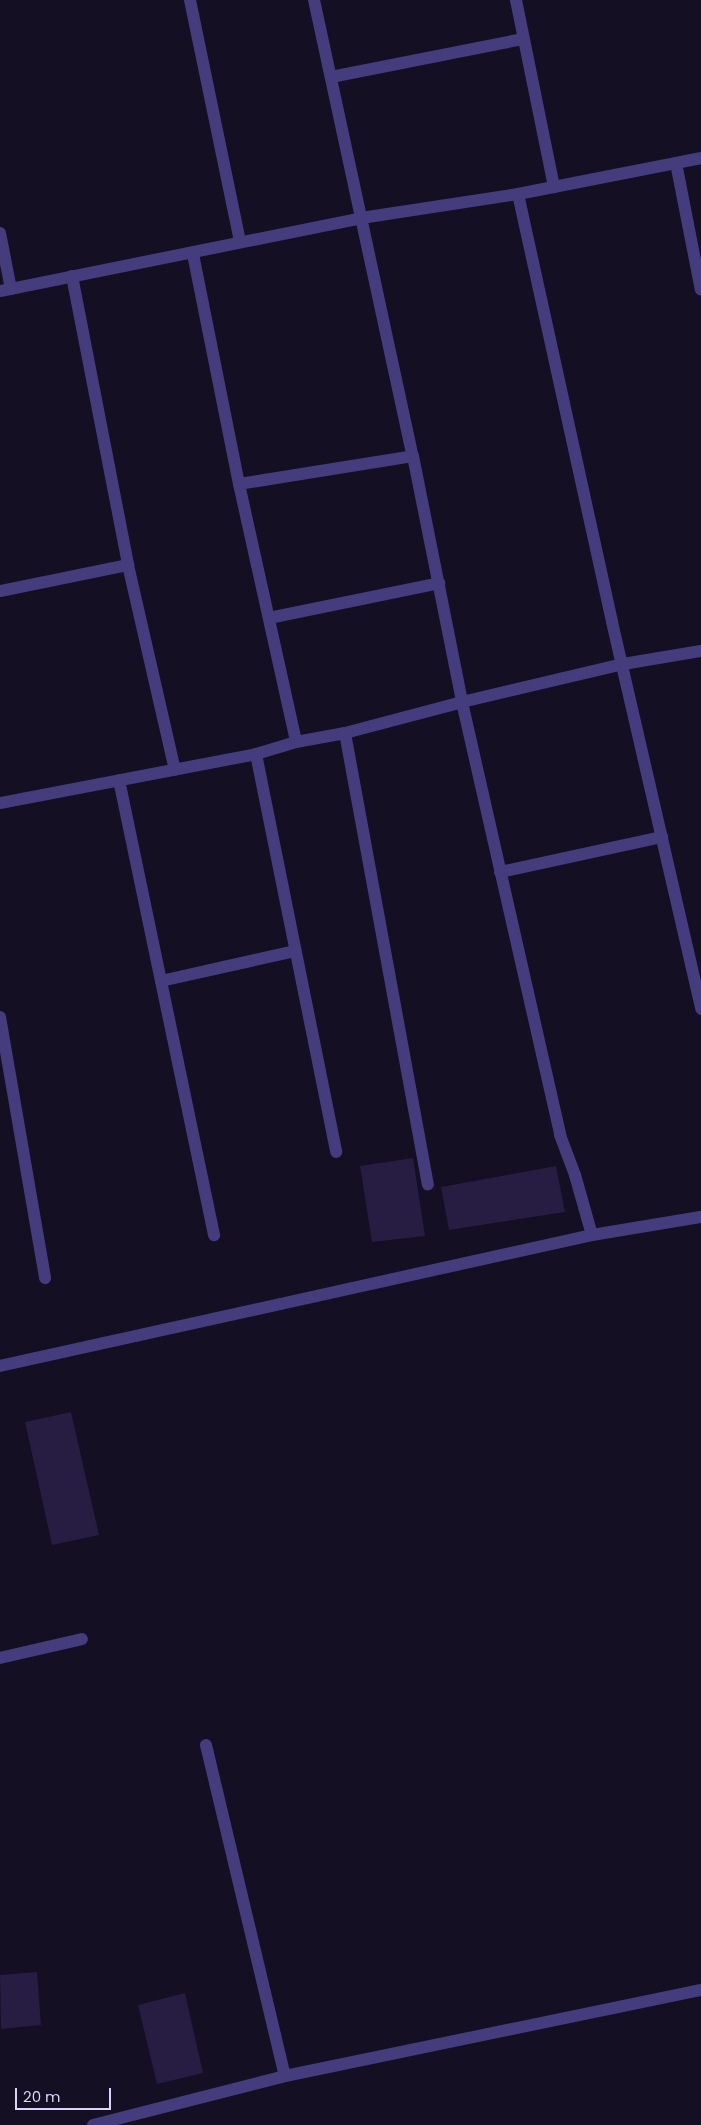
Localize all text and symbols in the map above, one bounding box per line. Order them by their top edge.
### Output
scale bar [18,2078,114,2110]
text: 20 m [23,2086,61,2107]

